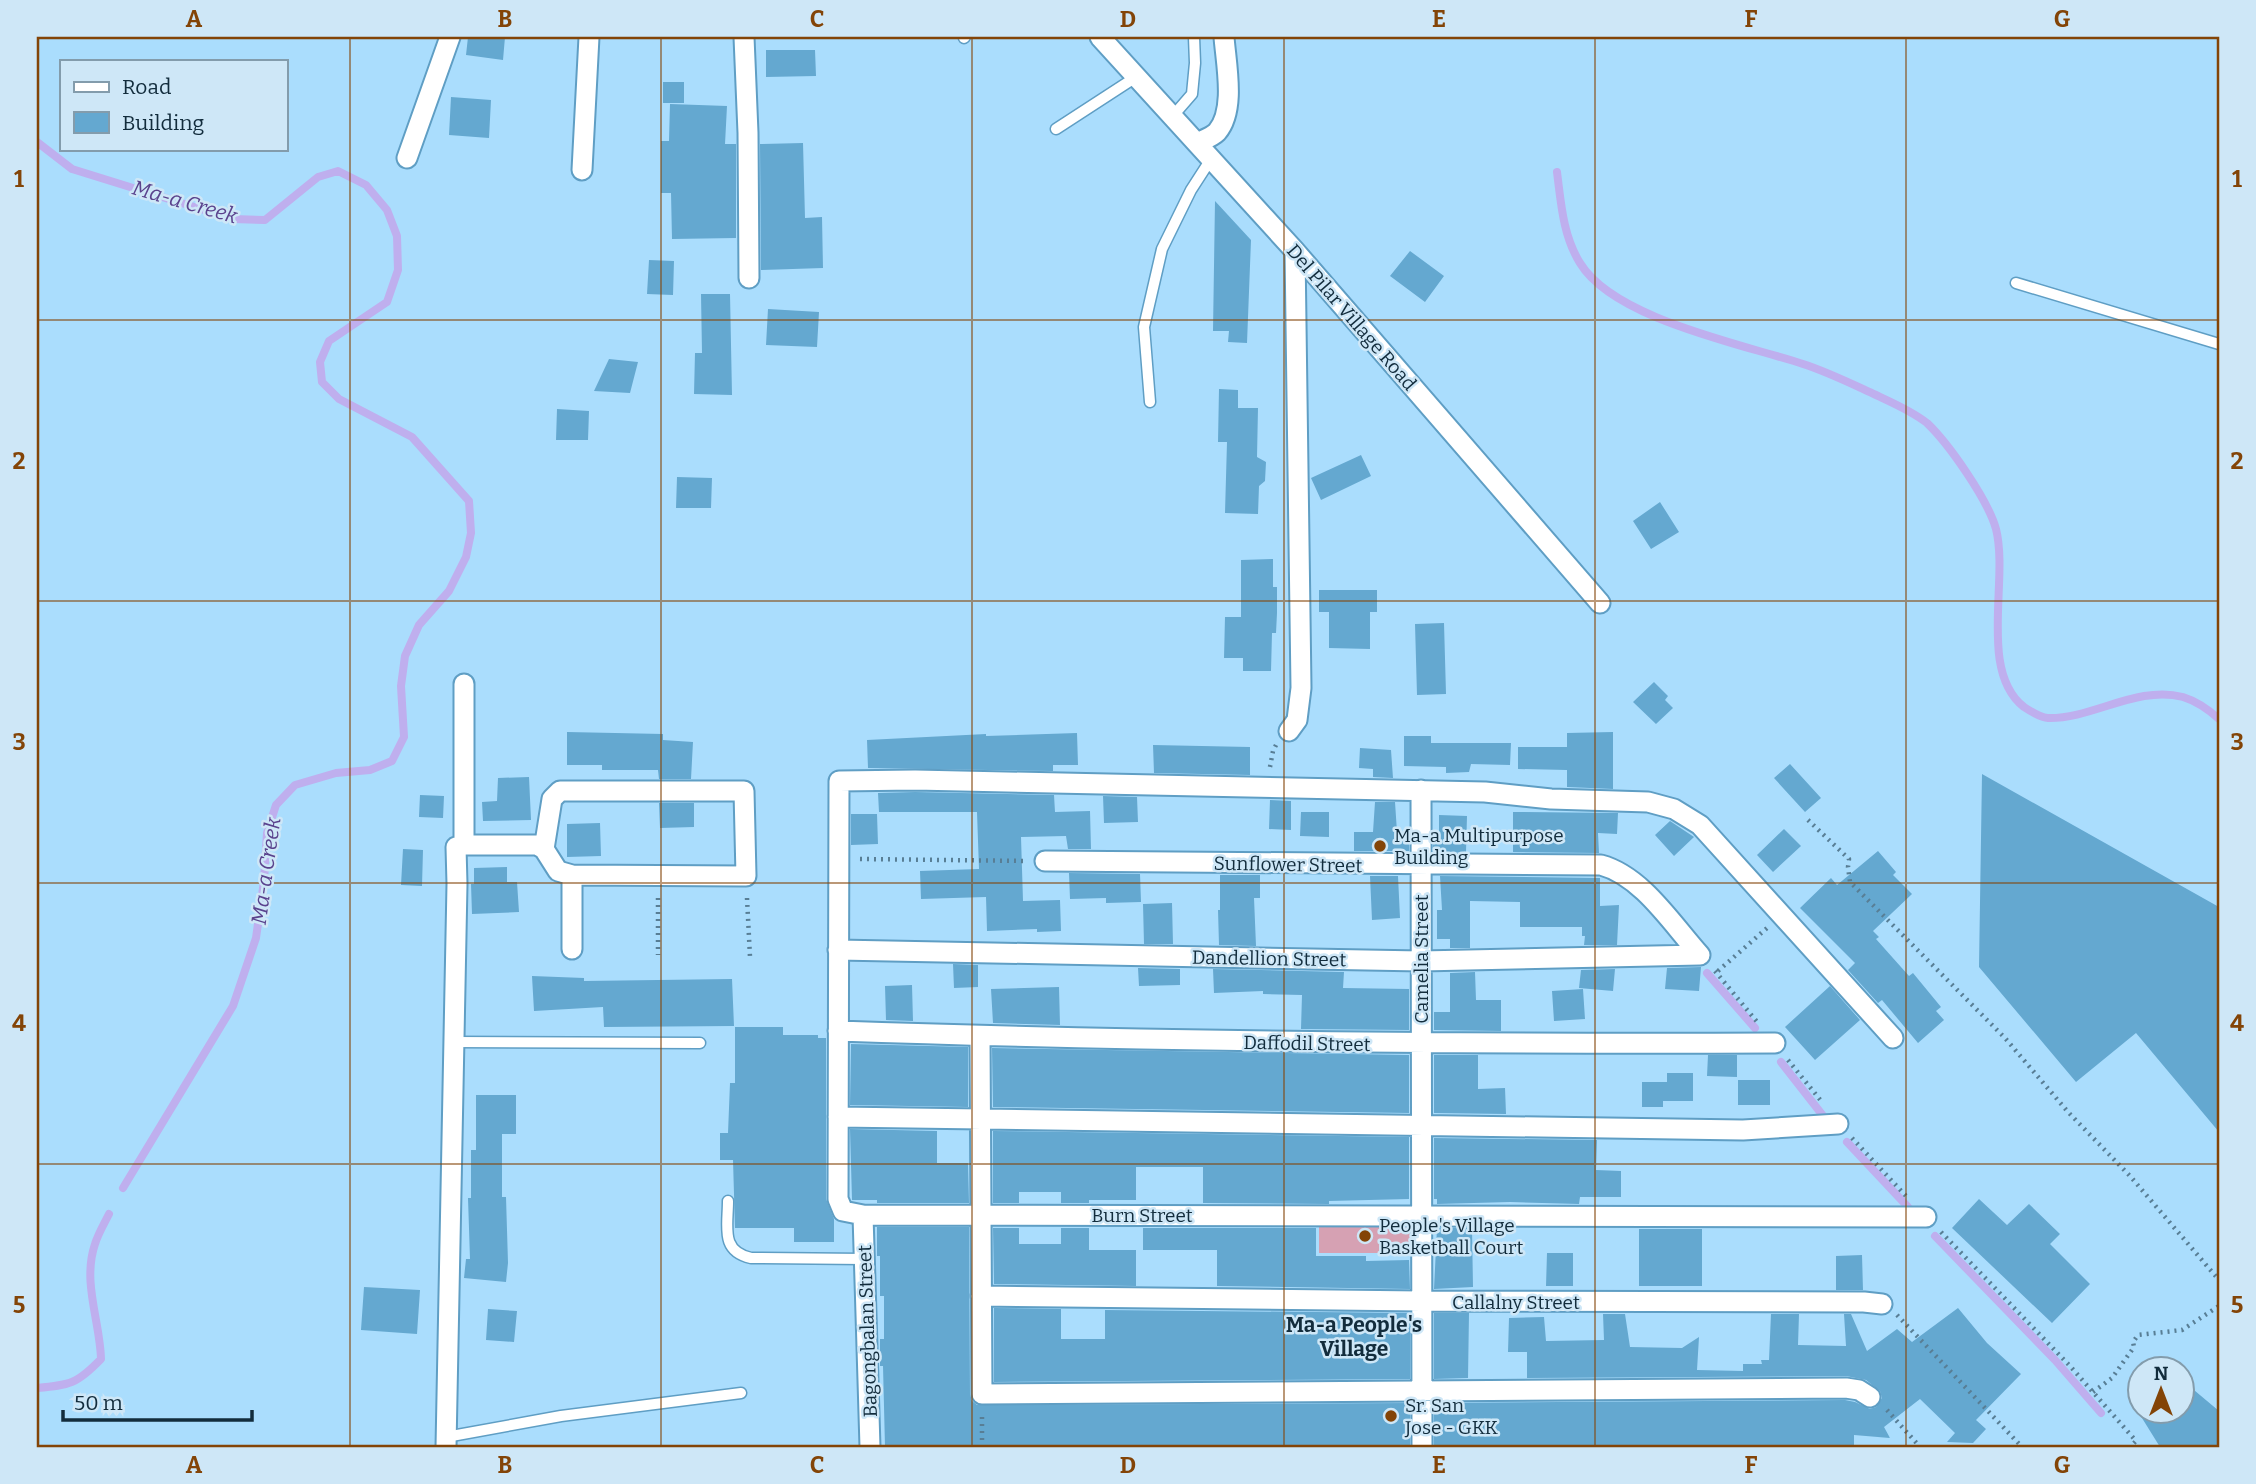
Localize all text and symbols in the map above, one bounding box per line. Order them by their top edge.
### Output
text: A [186,5,203,33]
text: B [498,5,512,33]
text: C [810,5,824,33]
text: D [1120,5,1136,33]
text: E [1432,5,1446,33]
text: F [1745,5,1758,33]
text: G [2054,5,2071,33]
legend [60,60,287,150]
text: Road [122,74,171,100]
text: Building [122,110,205,136]
text: 1 [14,165,24,193]
text: 1 [2232,165,2242,193]
water label: Ma-a Creek [129,175,241,230]
street label: Del Pilar Village Road [1282,240,1421,395]
text: 2 [13,447,26,475]
text: 2 [2231,447,2244,475]
text: 3 [12,728,26,756]
text: 3 [2230,728,2244,756]
water label: Ma-a Creek [246,815,286,926]
place label: Ma-a Multipurpose Building [1394,824,1564,869]
marker: Ma-a Multipurpose Building [1372,838,1388,854]
street label: Sunflower Street [1213,852,1363,877]
street label: Camelia Street [1410,894,1433,1024]
street label: Dandellion Street [1192,946,1346,971]
text: 4 [12,1009,26,1037]
text: 4 [2230,1009,2244,1037]
street label: Daffodil Street [1243,1031,1371,1056]
street label: Burn Street [1091,1204,1193,1227]
place label: People's Village Basketball Court [1379,1214,1523,1259]
marker: People's Village Basketball Court [1357,1228,1373,1244]
street label: Bagongbalan Street [853,1244,882,1418]
text: 5 [13,1291,25,1319]
street label: Callalny Street [1452,1291,1580,1314]
text: 5 [2231,1291,2243,1319]
district label: Ma-a People's Village [1286,1312,1422,1362]
north arrow [2126,1354,2196,1424]
text: N [2154,1362,2169,1385]
scale bar [63,1379,252,1423]
text: 50 m [74,1390,123,1416]
place label: Sr. San Jose - GKK [1404,1394,1499,1439]
marker: Sr. San Jose - GKK [1383,1408,1399,1424]
text: A [186,1451,203,1479]
text: B [498,1451,512,1479]
text: C [810,1451,824,1479]
text: D [1120,1451,1136,1479]
text: E [1432,1451,1446,1479]
text: F [1745,1451,1758,1479]
text: G [2054,1451,2071,1479]

